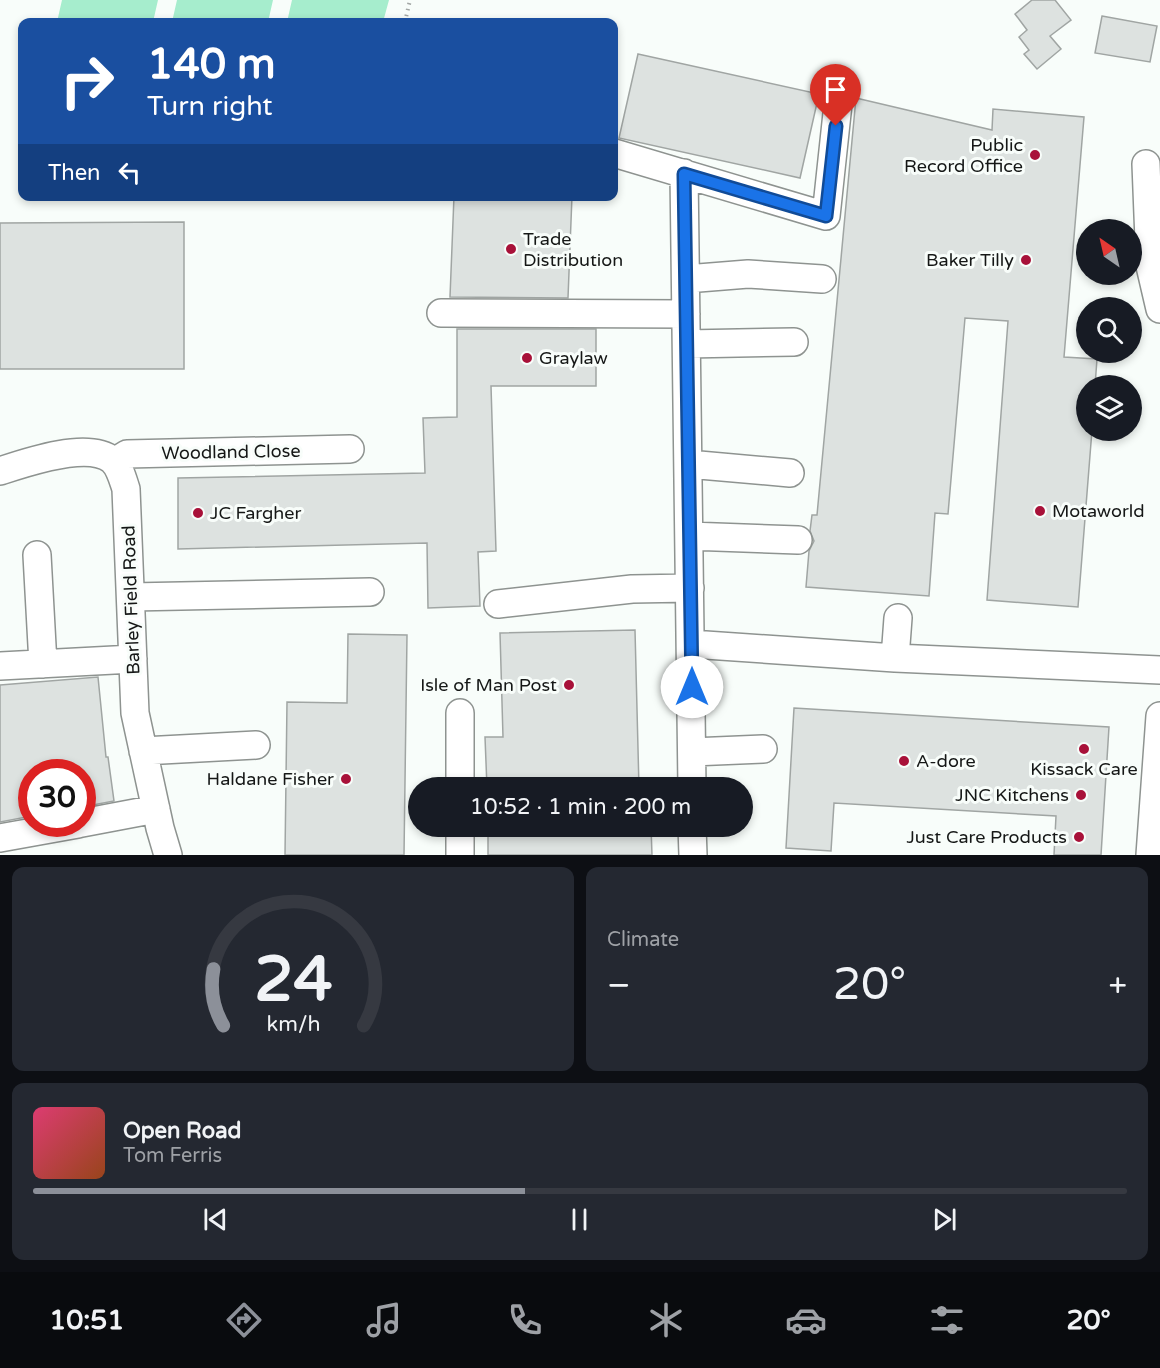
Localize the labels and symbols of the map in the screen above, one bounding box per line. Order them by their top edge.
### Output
pin [810,64,861,126]
place label: Public Record Office [904,134,1023,177]
marker: Public Record Office [1028,148,1042,162]
north arrow [1076,219,1142,285]
place label: Trade Distribution [523,228,623,271]
marker: Trade Distribution [504,242,518,256]
place label: Baker Tilly [926,249,1014,271]
marker: Baker Tilly [1019,253,1033,267]
place label: Graylaw [539,347,608,369]
marker: Graylaw [520,351,534,365]
street label: Woodland Close [161,440,301,464]
place label: Motaworld [1052,500,1145,522]
place label: JC Fargher [210,502,301,524]
marker: Motaworld [1033,504,1047,518]
marker: JC Fargher [191,506,205,520]
street label: Barley Field Road [117,525,145,675]
position arrow [660,655,724,719]
place label: Isle of Man Post [420,674,557,696]
marker: Isle of Man Post [562,678,576,692]
marker: Kissack Care [1077,742,1091,756]
place label: A-dore [916,750,976,772]
marker: A-dore [897,754,911,768]
place label: Kissack Care [1030,758,1138,780]
speed limit sign: 30 [18,759,96,837]
place label: Haldane Fisher [207,768,334,790]
marker: Haldane Fisher [339,772,353,786]
place label: JNC Kitchens [955,784,1069,806]
marker: JNC Kitchens [1074,788,1088,802]
place label: Just Care Products [906,826,1067,848]
marker: Just Care Products [1072,830,1086,844]

